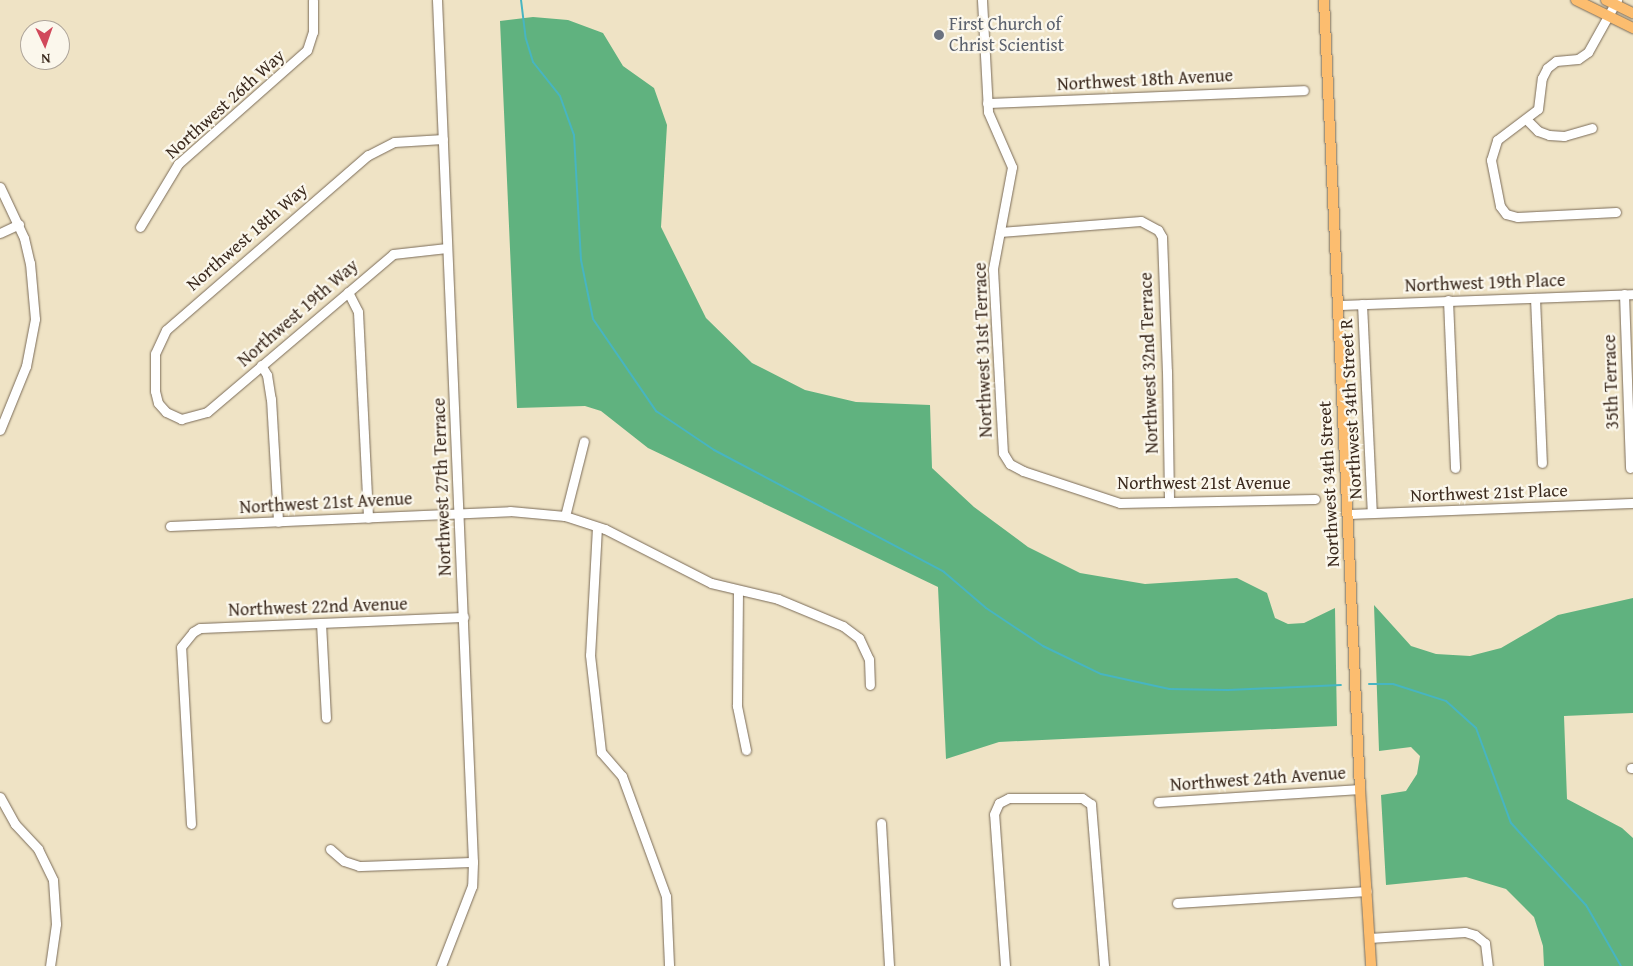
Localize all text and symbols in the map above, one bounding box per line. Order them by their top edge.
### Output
place label: First Church of Christ Scientist [949,14,1064,56]
north arrow [20,20,70,70]
marker: First Church of Christ Scientist [933,29,945,41]
street label: Northwest 26th Way [161,45,289,163]
text: N [41,49,51,69]
street label: Northwest 18th Avenue [1056,65,1234,95]
street label: Northwest 18th Way [182,179,312,295]
street label: Northwest 19th Way [233,255,363,371]
street label: Northwest 31st Terrace [969,262,997,438]
street label: Northwest 19th Place [1404,269,1566,297]
street label: Northwest 32nd Terrace [1135,272,1163,454]
street label: Northwest 34th Street R [1335,318,1367,500]
street label: 35th Terrace [1599,334,1623,430]
street label: Northwest 27th Terrace [428,398,456,576]
street label: Northwest 34th Street [1314,400,1344,568]
street label: Northwest 21st Avenue [1117,472,1291,494]
street label: Northwest 21st Place [1410,479,1568,507]
street label: Northwest 21st Avenue [239,488,413,518]
street label: Northwest 22nd Avenue [228,593,408,621]
street label: Northwest 24th Avenue [1169,762,1347,796]

